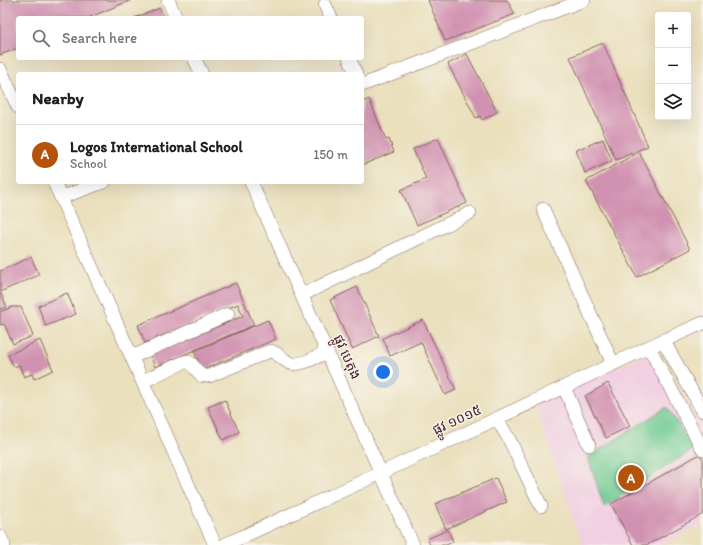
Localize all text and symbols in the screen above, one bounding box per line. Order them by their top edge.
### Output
map controls [655,12,691,120]
button: + [655,12,691,48]
search box [16,16,364,60]
icon: search [30,27,52,49]
text: Search here [62,29,137,47]
button: − [655,48,691,84]
button: layers [655,84,691,120]
text: Nearby [32,88,84,108]
text: Logos International School [70,138,243,156]
text: A [41,147,49,162]
text: 150 m [313,147,348,162]
text: School [70,156,107,171]
street label: ផ្លូវ បេតុង [327,332,364,383]
your location [373,362,393,382]
street label: ផ្លូវ ១០១៥ [430,401,486,442]
pin: A [618,463,644,493]

